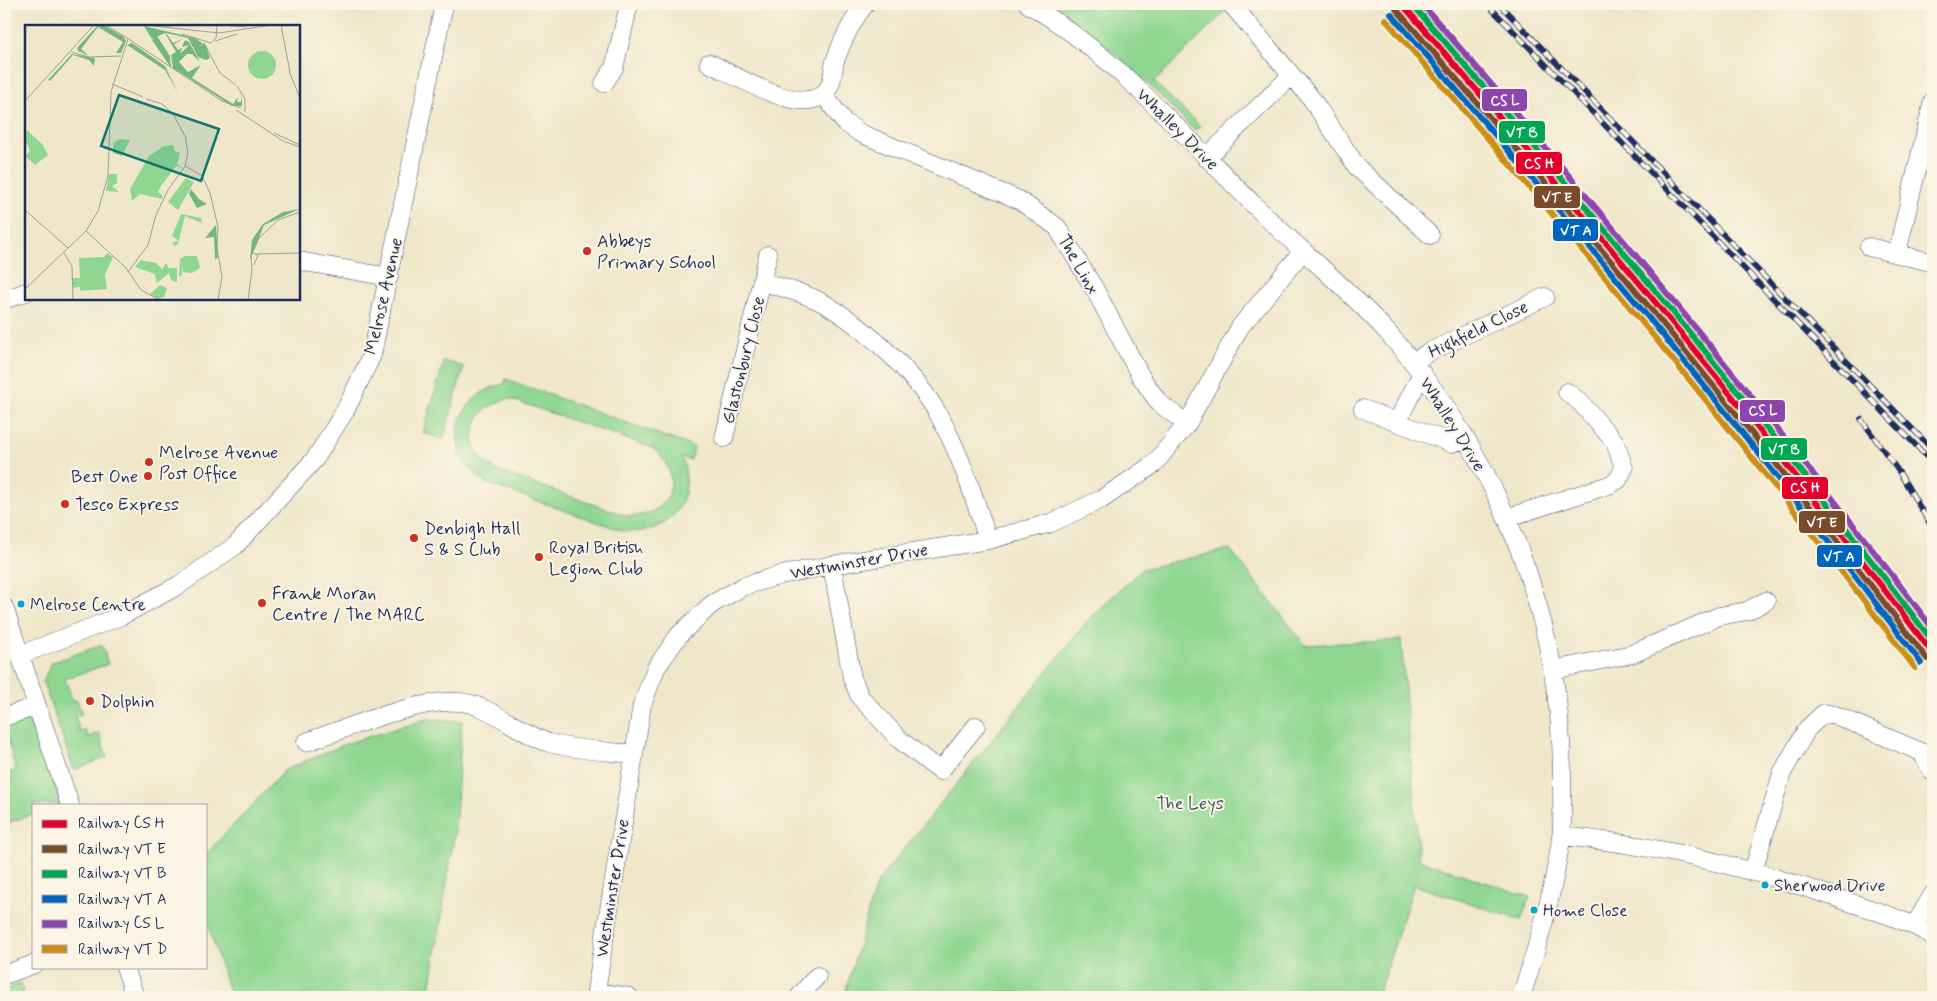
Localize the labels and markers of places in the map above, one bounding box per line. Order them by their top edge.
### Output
place label: Abbeys Primary School [597,230,716,275]
marker: Abbeys Primary School [581,245,593,257]
place label: Melrose Avenue Post Office [159,441,278,486]
marker: Melrose Avenue Post Office [143,456,155,468]
place label: Best One [71,465,138,489]
marker: Best One [142,470,154,482]
place label: Tesco Express [75,493,179,517]
marker: Tesco Express [59,498,71,510]
place label: Denbigh Hall S & S Club [424,517,520,562]
marker: Denbigh Hall S & S Club [408,532,420,544]
place label: Royal British Legion Club [549,536,643,583]
marker: Royal British Legion Club [533,551,545,563]
place label: Frank Moran Centre / The MARC [272,582,425,627]
place label: Melrose Centre [30,594,146,616]
marker: Frank Moran Centre / The MARC [256,597,268,609]
marker: Melrose Centre [16,599,26,609]
place label: Dolphin [100,690,155,714]
marker: Dolphin [84,695,96,707]
place label: Sherwood Drive [1774,875,1885,897]
marker: Sherwood Drive [1760,880,1770,890]
place label: Home Close [1543,900,1628,922]
marker: Home Close [1529,905,1539,915]

